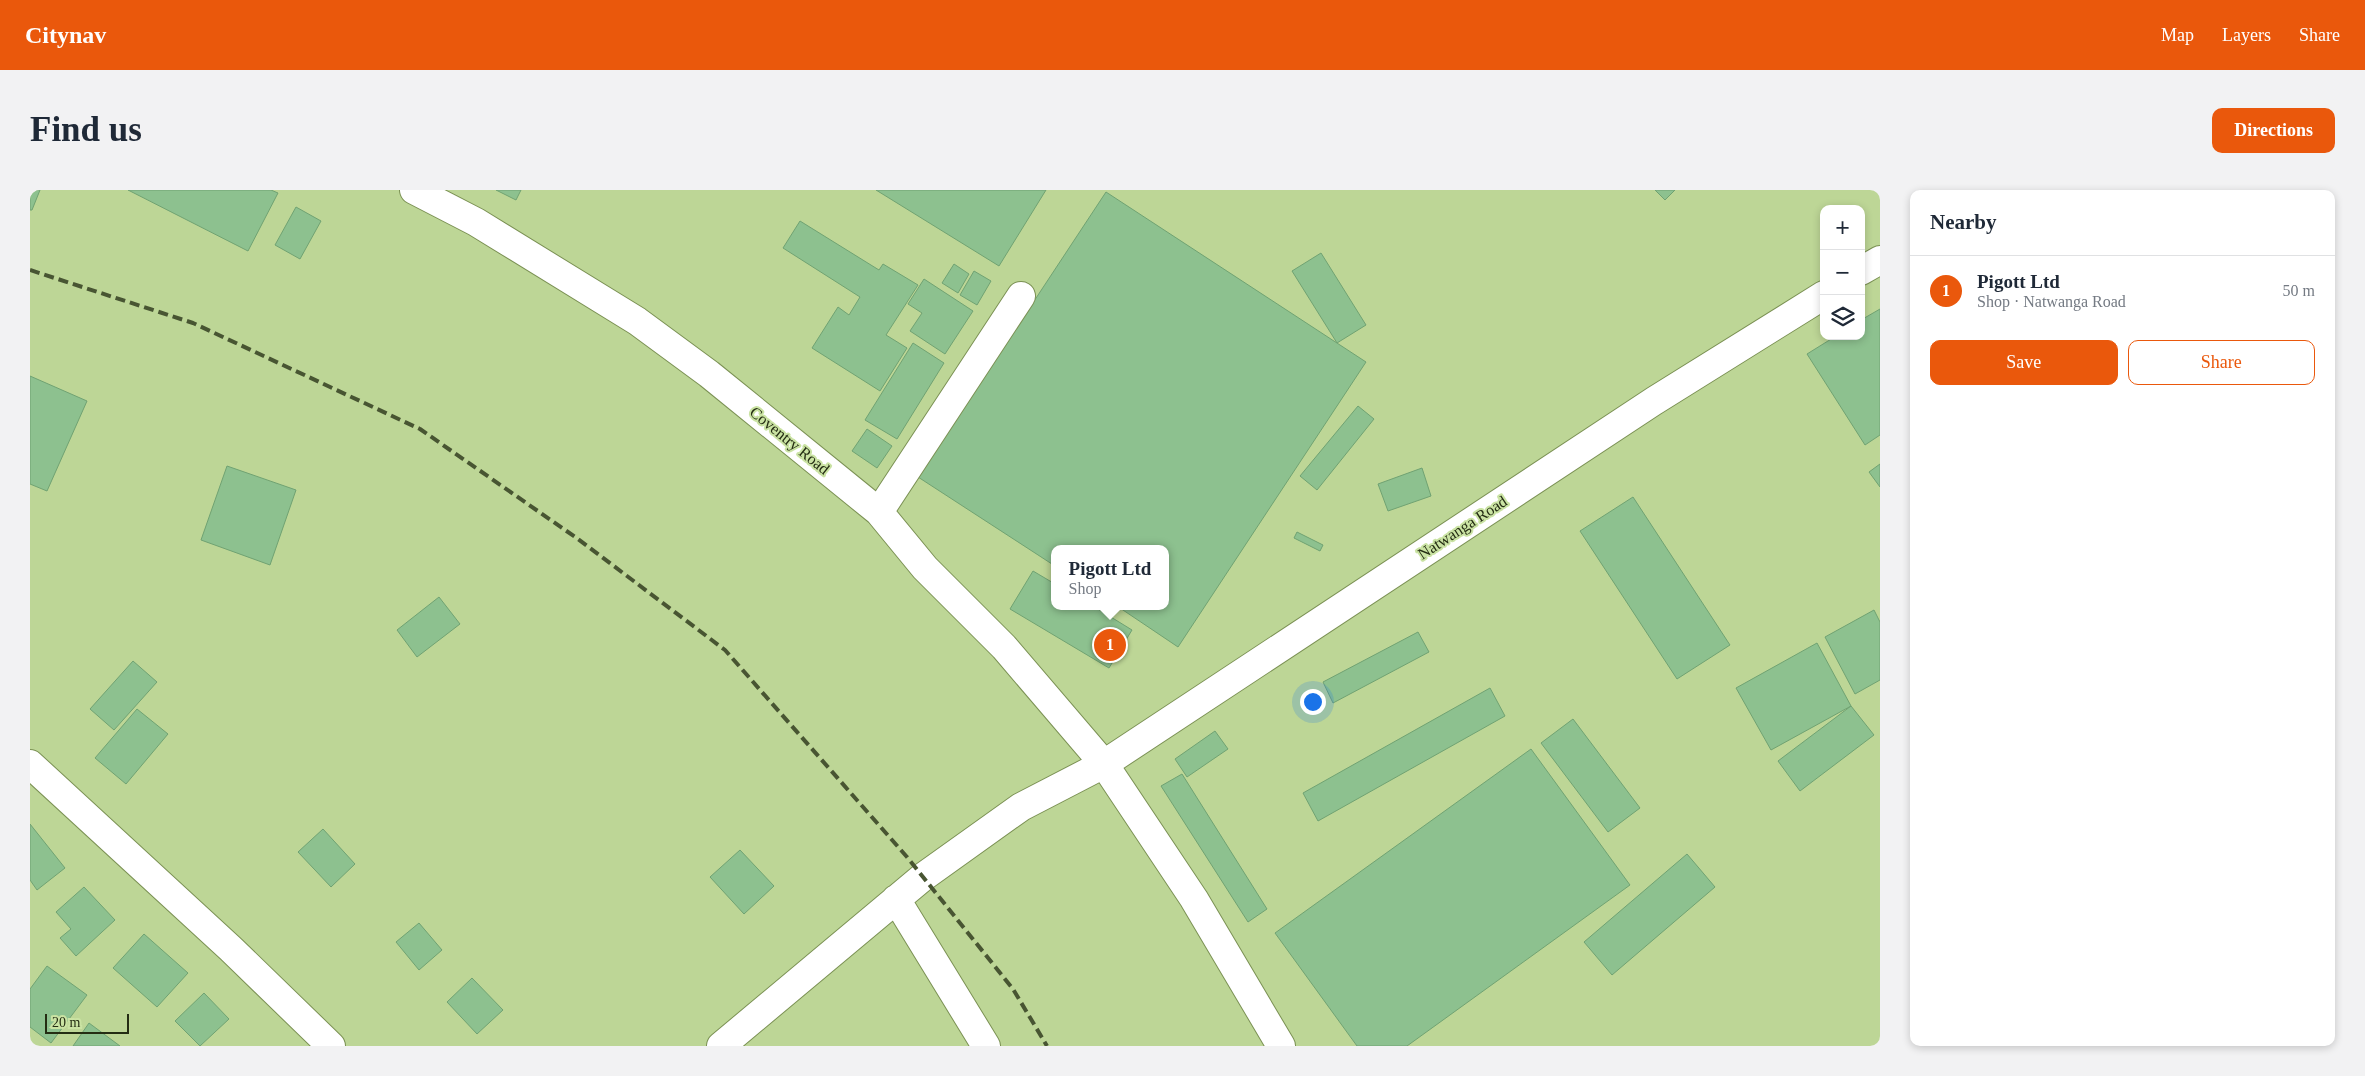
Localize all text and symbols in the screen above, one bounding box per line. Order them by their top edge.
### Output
text: Citynav [25,22,106,48]
text: Map [2161,25,2194,45]
text: Layers [2222,25,2271,45]
text: Share [2299,25,2340,45]
button: Directions [2212,108,2335,153]
text: Find us [30,110,142,149]
map controls [1820,205,1865,340]
button: + [1820,205,1865,250]
text: Nearby [1930,210,1997,234]
button: − [1820,250,1865,295]
text: Pigott Ltd [1977,271,2060,292]
text: 1 [1942,282,1950,299]
text: 50 m [2283,282,2315,299]
text: Shop · Natwanga Road [1977,293,2126,310]
button: layers [1820,295,1865,340]
button: Save [1930,340,2118,385]
button: Share [2128,340,2315,385]
street label: Coventry Road [746,403,833,478]
street label: Natwanga Road [1415,492,1510,563]
popup [1051,545,1169,610]
text: Pigott Ltd [1069,558,1151,579]
text: Shop [1069,580,1101,597]
pin: 1 [1094,626,1126,664]
your location [1300,689,1326,715]
scale bar [45,1011,129,1034]
text: 20 m [52,1015,80,1030]

